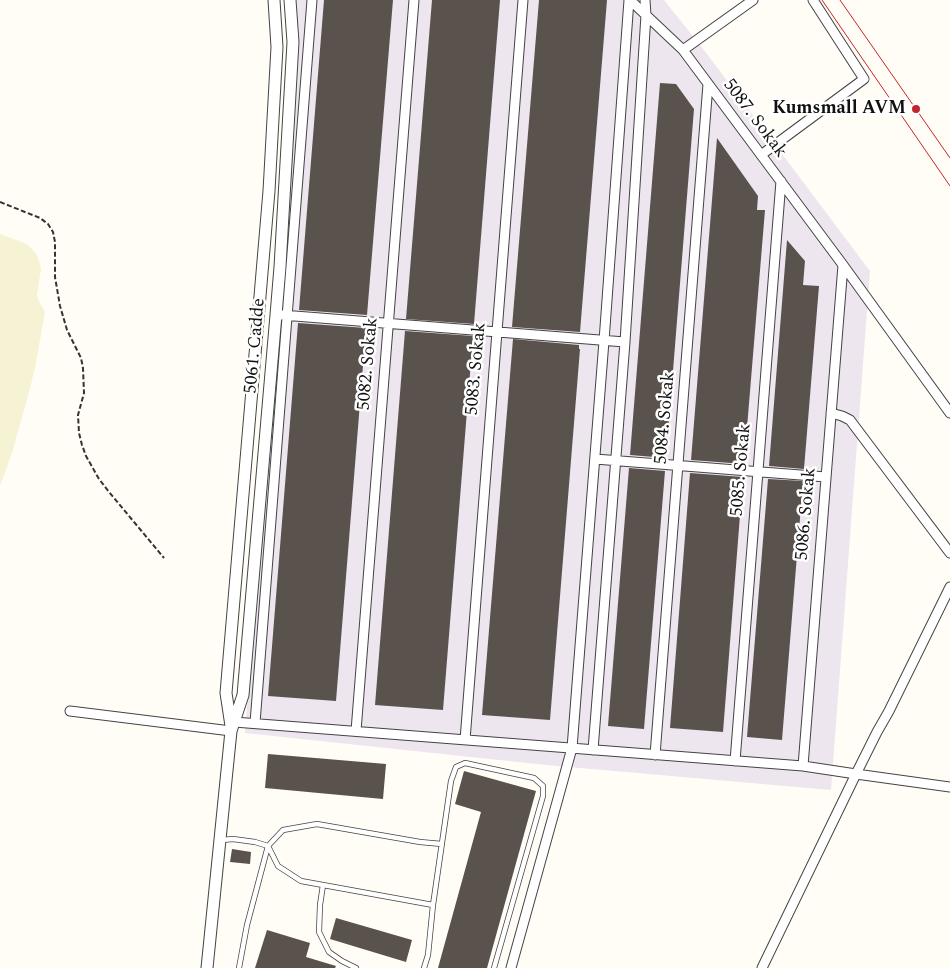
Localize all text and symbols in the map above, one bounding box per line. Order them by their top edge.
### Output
street label: 5087. Sokak [717,75,791,163]
place label: Kumsmall AVM [772,98,906,120]
marker: Kumsmall AVM [910,103,922,115]
street label: 5061. Cadde [241,297,271,395]
street label: 5082. Sokak [354,317,384,411]
street label: 5083. Sokak [462,322,492,416]
street label: 5084. Sokak [651,371,681,465]
street label: 5085. Sokak [727,423,757,517]
street label: 5086. Sokak [792,467,822,561]

